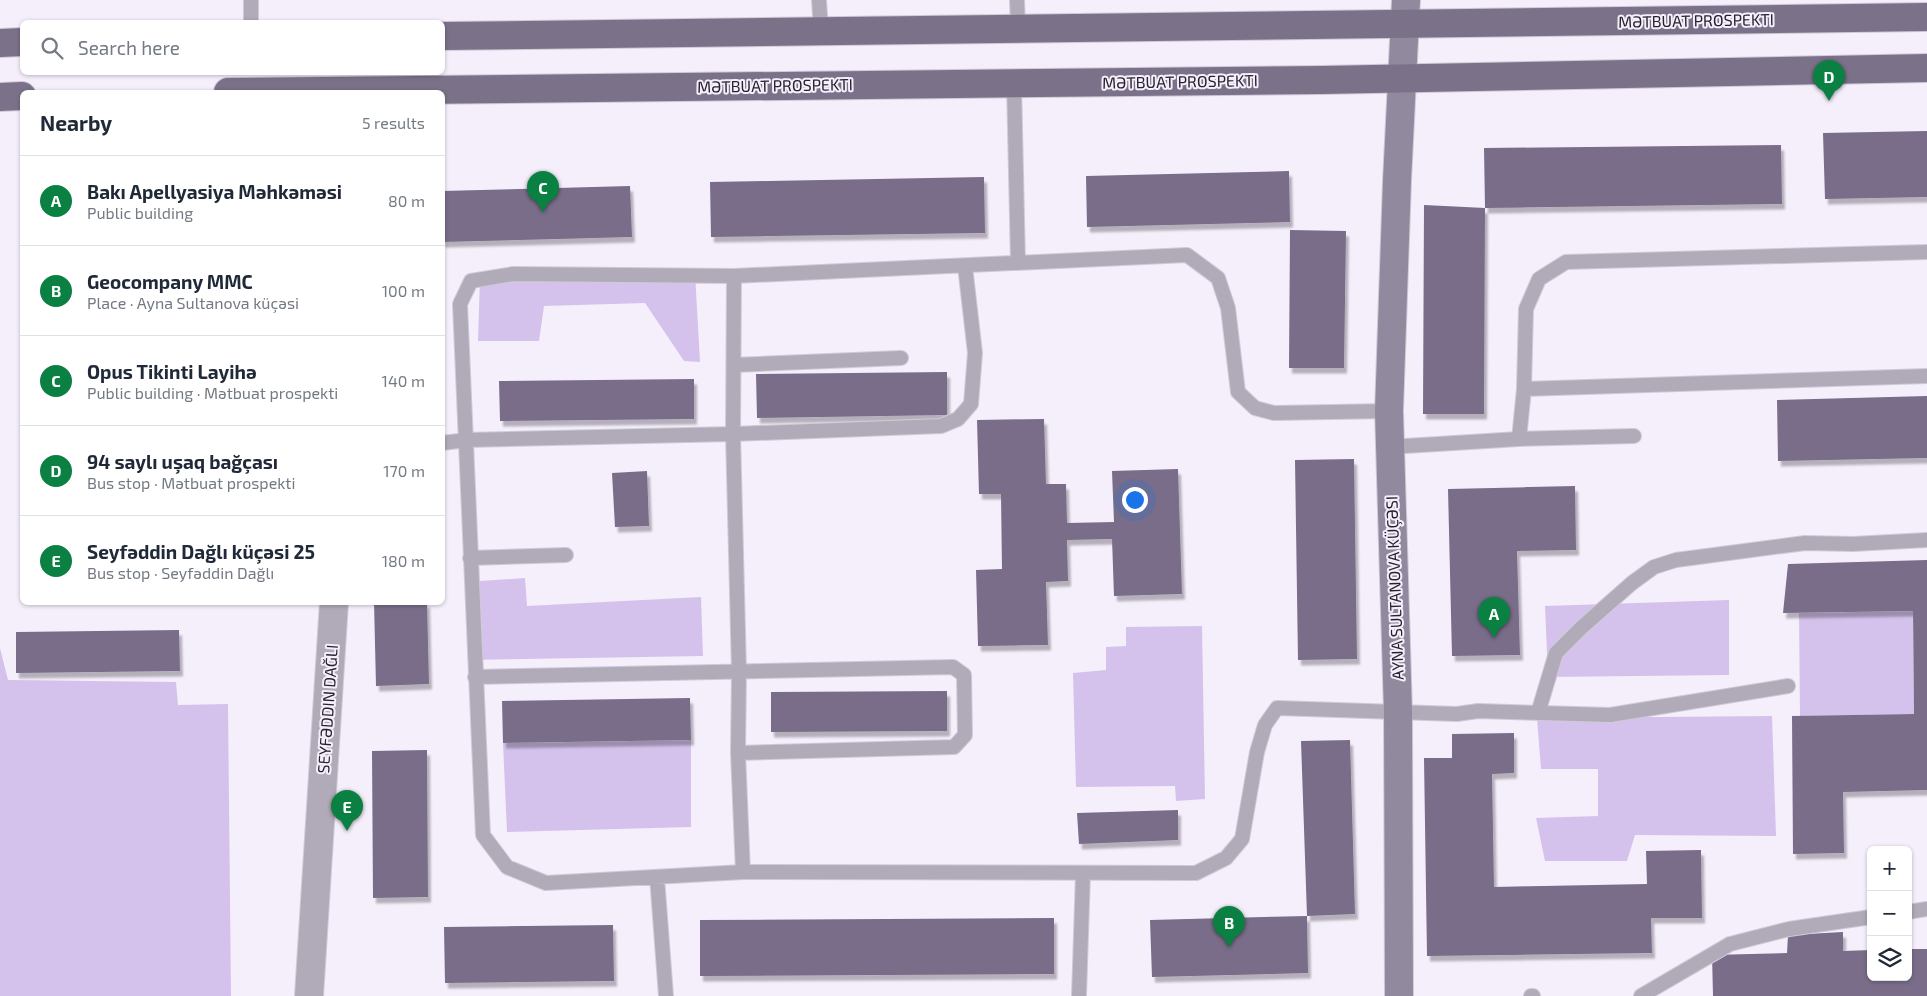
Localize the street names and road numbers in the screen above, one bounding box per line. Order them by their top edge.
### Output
street label: MƏTBUAT PROSPEKTI [1618,9,1774,31]
street label: MƏTBUAT PROSPEKTI [1102,70,1258,92]
street label: MƏTBUAT PROSPEKTI [697,74,853,96]
street label: AYNA SULTANOVA KÜÇƏSI [1381,496,1408,680]
street label: SEYFƏDDIN DAĞLI [313,644,341,774]

